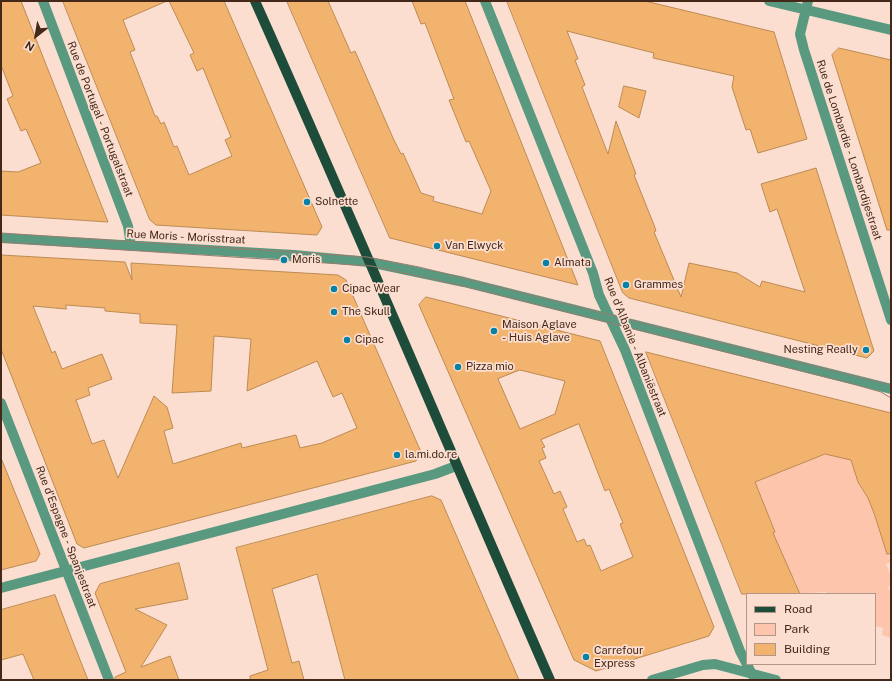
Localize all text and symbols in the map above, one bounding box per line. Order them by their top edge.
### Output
north arrow [16,16,56,56]
text: N [23,39,37,54]
street label: Rue de Portugal - Portugalstraat [64,39,136,199]
street label: Rue de Lombardie - Lombardijestraat [814,58,884,242]
place label: Solnette [315,195,358,209]
marker: Solnette [302,197,312,207]
street label: Rue Moris - Morisstraat [126,227,246,247]
place label: Van Elwyck [445,239,503,253]
marker: Van Elwyck [432,241,442,251]
place label: Moris [292,253,320,267]
marker: Moris [279,255,289,265]
place label: Almata [554,256,591,270]
marker: Almata [541,258,551,268]
street label: Rue d'Albanie - Albaniëstraat [601,275,669,419]
place label: Grammes [634,278,683,292]
marker: Grammes [621,280,631,290]
place label: Cipac Wear [342,282,400,296]
marker: Cipac Wear [329,284,339,294]
place label: The Skull [342,305,390,319]
marker: The Skull [329,307,339,317]
place label: Maison Aglave - Huis Aglave [502,318,577,344]
marker: Maison Aglave - Huis Aglave [489,326,499,336]
place label: Cipac [355,333,384,347]
marker: Cipac [342,335,352,345]
place label: Nesting Really [784,343,858,357]
marker: Nesting Really [861,345,871,355]
place label: Pizza mio [466,360,514,374]
marker: Pizza mio [453,362,463,372]
place label: la.mi.do.re [405,448,457,462]
marker: la.mi.do.re [392,450,402,460]
street label: Rue d'Espagne - Spanjestraat [33,464,99,610]
legend [746,593,876,665]
text: Road [784,602,812,616]
text: Park [784,622,810,636]
text: Building [784,642,830,656]
place label: Carrefour Express [594,644,643,670]
marker: Carrefour Express [581,652,591,662]

